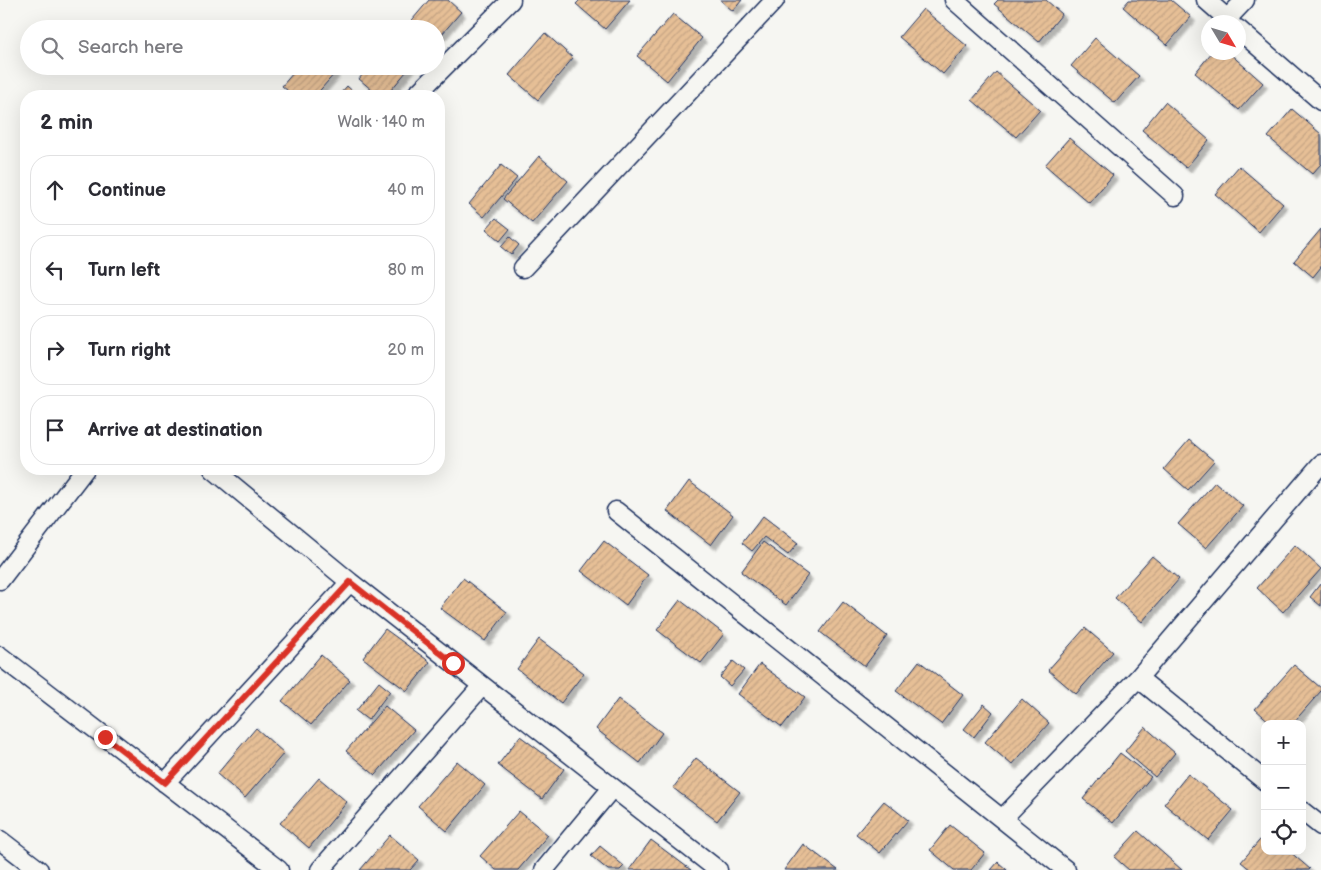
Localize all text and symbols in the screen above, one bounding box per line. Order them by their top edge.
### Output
north arrow [1201,15,1246,60]
search box [20,20,445,75]
icon: search [38,34,66,62]
text: Search here [78,36,183,59]
text: 2 min [40,110,93,135]
text: Walk · 140 m [338,113,425,132]
icon: ahead [41,176,69,204]
text: Continue [88,179,166,202]
text: 40 m [387,181,424,200]
icon: left [41,256,69,284]
text: Turn left [88,259,160,282]
text: 80 m [388,261,424,280]
icon: right [41,336,69,364]
text: Turn right [88,339,171,362]
text: 20 m [388,341,424,360]
icon: arrive [41,416,69,444]
text: Arrive at destination [88,419,263,442]
route start [442,652,465,675]
map controls [1261,720,1306,855]
button: + [1261,720,1306,765]
route end [94,726,117,749]
button: − [1261,765,1306,810]
button: locate [1261,810,1306,855]

